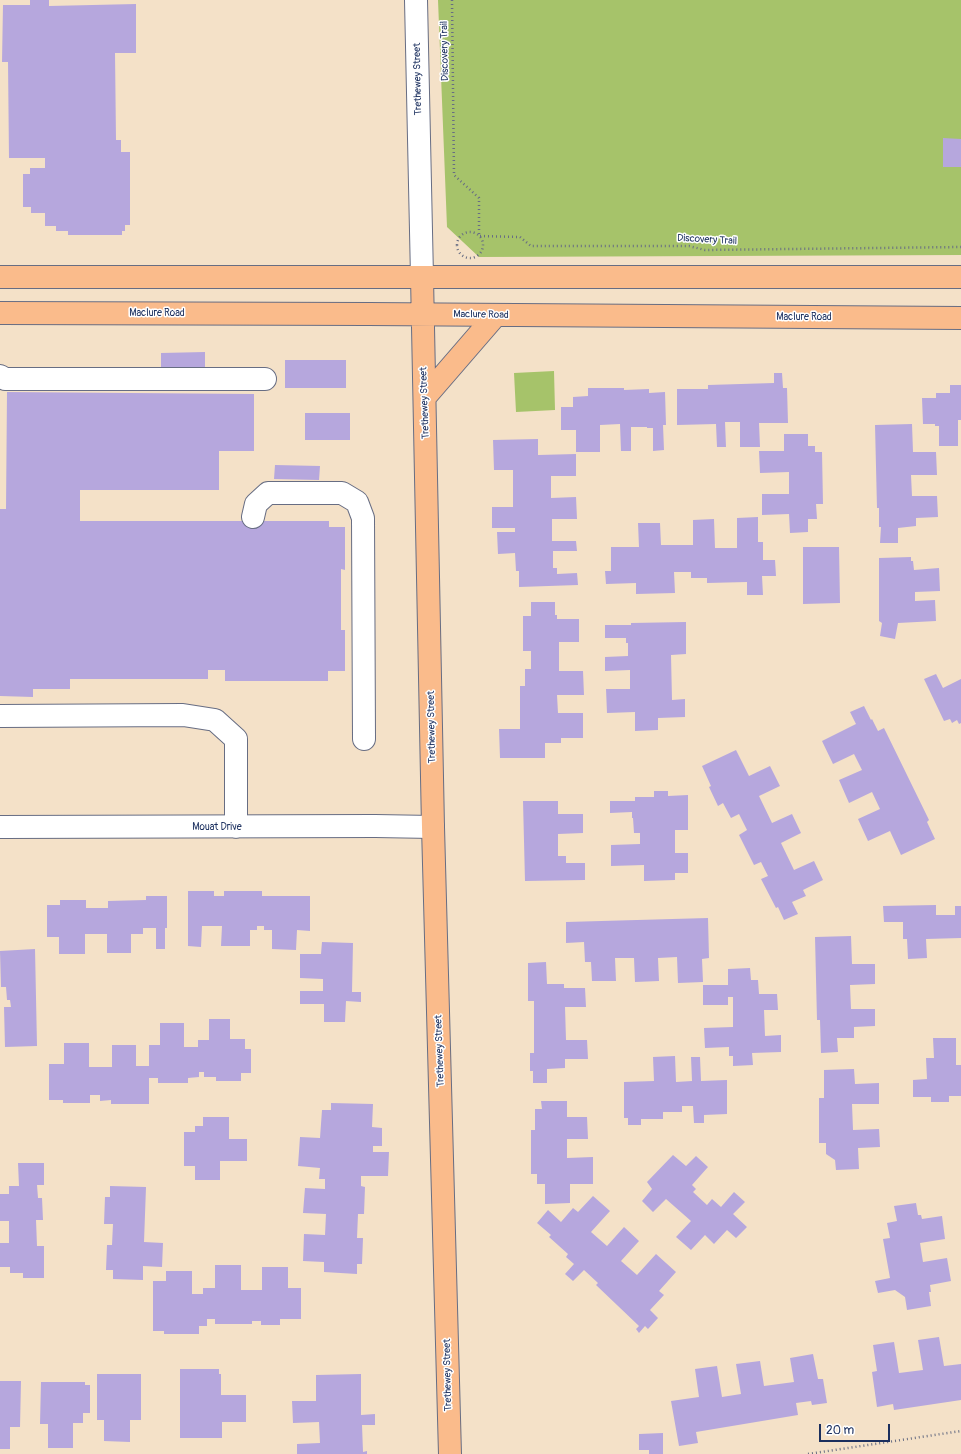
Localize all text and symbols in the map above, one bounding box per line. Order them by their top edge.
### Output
street label: Discovery Trail [438,21,452,81]
street label: Trethewey Street [411,43,425,115]
street label: Discovery Trail [677,232,737,248]
street label: Maclure Road [129,307,185,319]
street label: Maclure Road [453,309,509,321]
street label: Maclure Road [776,311,832,323]
street label: Trethewey Street [418,367,432,439]
street label: Trethewey Street [425,691,439,763]
street label: Mouat Drive [192,821,242,833]
street label: Trethewey Street [433,1015,447,1087]
street label: Trethewey Street [441,1339,455,1411]
scale bar [821,1416,892,1442]
text: 20 m [826,1423,854,1438]

